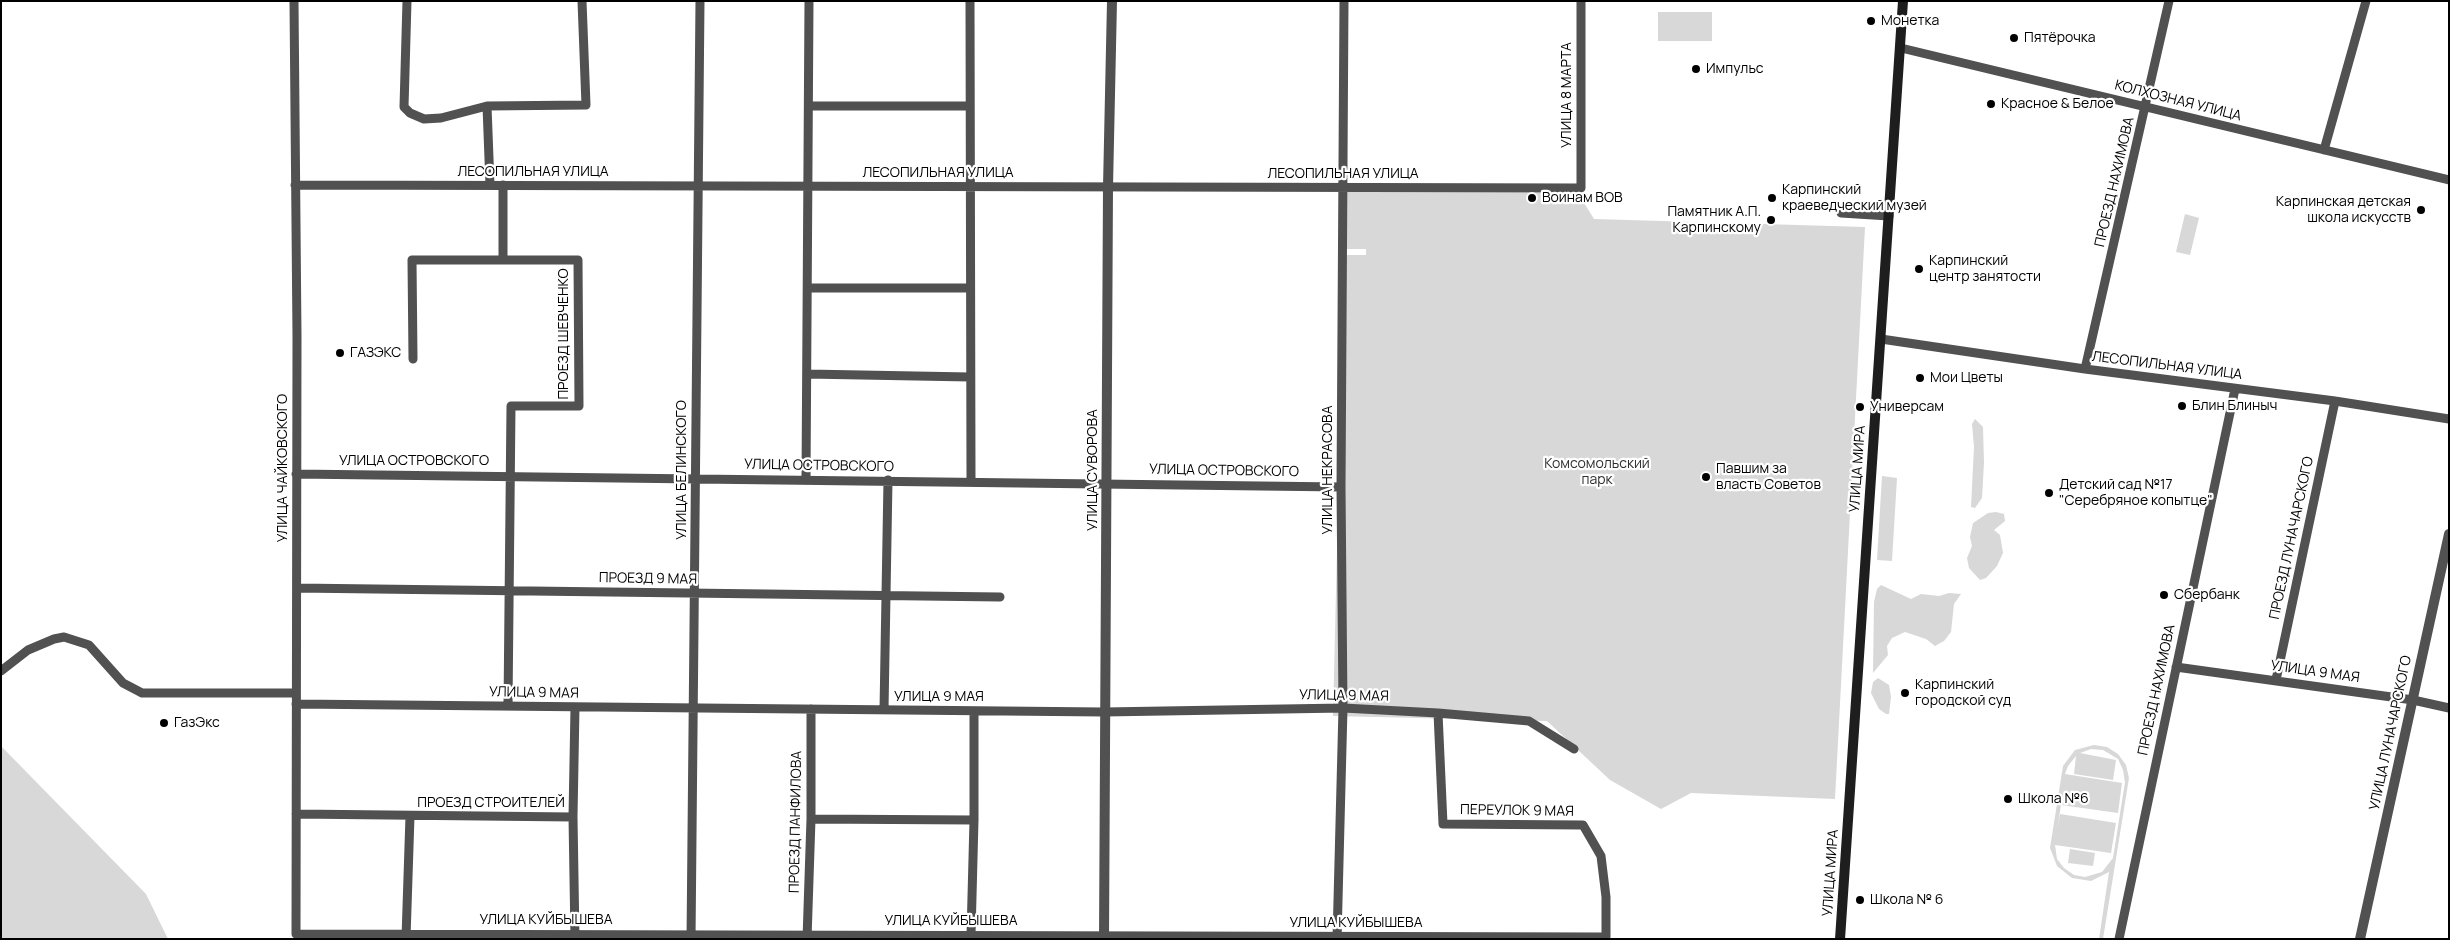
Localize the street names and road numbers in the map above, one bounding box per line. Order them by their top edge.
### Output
street label: УЛИЦА 8 МАРТА [1559,42,1575,148]
street label: КОЛХОЗНАЯ УЛИЦА [2113,77,2243,125]
street label: ПРОЕЗД НАХИМОВА [2092,115,2138,249]
street label: ЛЕСОПИЛЬНАЯ УЛИЦА [457,164,609,180]
street label: ЛЕСОПИЛЬНАЯ УЛИЦА [862,165,1014,181]
street label: ЛЕСОПИЛЬНАЯ УЛИЦА [1267,166,1419,182]
street label: ПРОЕЗД ШЕВЧЕНКО [556,268,572,400]
street label: ЛЕСОПИЛЬНАЯ УЛИЦА [2091,348,2243,384]
street label: УЛИЦА ЧАЙКОВСКОГО [275,394,291,542]
street label: УЛИЦА БЕЛИНСКОГО [674,400,690,540]
street label: УЛИЦА НЕКРАСОВА [1320,405,1336,535]
street label: УЛИЦА СУВОРОВА [1085,409,1101,531]
street label: УЛИЦА МИРА [1847,425,1869,513]
street label: УЛИЦА ОСТРОВСКОГО [339,453,489,469]
street label: ПРОЕЗД ЛУНАЧАРСКОГО [2267,455,2317,621]
street label: УЛИЦА ОСТРОВСКОГО [744,456,894,476]
street label: УЛИЦА ОСТРОВСКОГО [1149,461,1299,481]
street label: ПРОЕЗД 9 МАЯ [599,570,697,588]
street label: ПРОЕЗД НАХИМОВА [2135,623,2179,757]
street label: УЛИЦА ЛУНАЧАРСКОГО [2366,654,2416,812]
street label: УЛИЦА 9 МАЯ [2269,657,2361,687]
street label: УЛИЦА 9 МАЯ [489,684,579,702]
street label: УЛИЦА 9 МАЯ [1299,687,1389,705]
street label: УЛИЦА 9 МАЯ [894,689,984,705]
street label: ПРОЕЗД ПАНФИЛОВА [786,751,806,893]
street label: ПРОЕЗД СТРОИТЕЛЕЙ [417,795,565,811]
street label: ПЕРЕУЛОК 9 МАЯ [1460,802,1574,820]
street label: УЛИЦА МИРА [1820,829,1842,917]
street label: УЛИЦА КУЙБЫШЕВА [479,912,613,928]
street label: УЛИЦА КУЙБЫШЕВА [884,913,1018,929]
street label: УЛИЦА КУЙБЫШЕВА [1289,915,1423,931]

